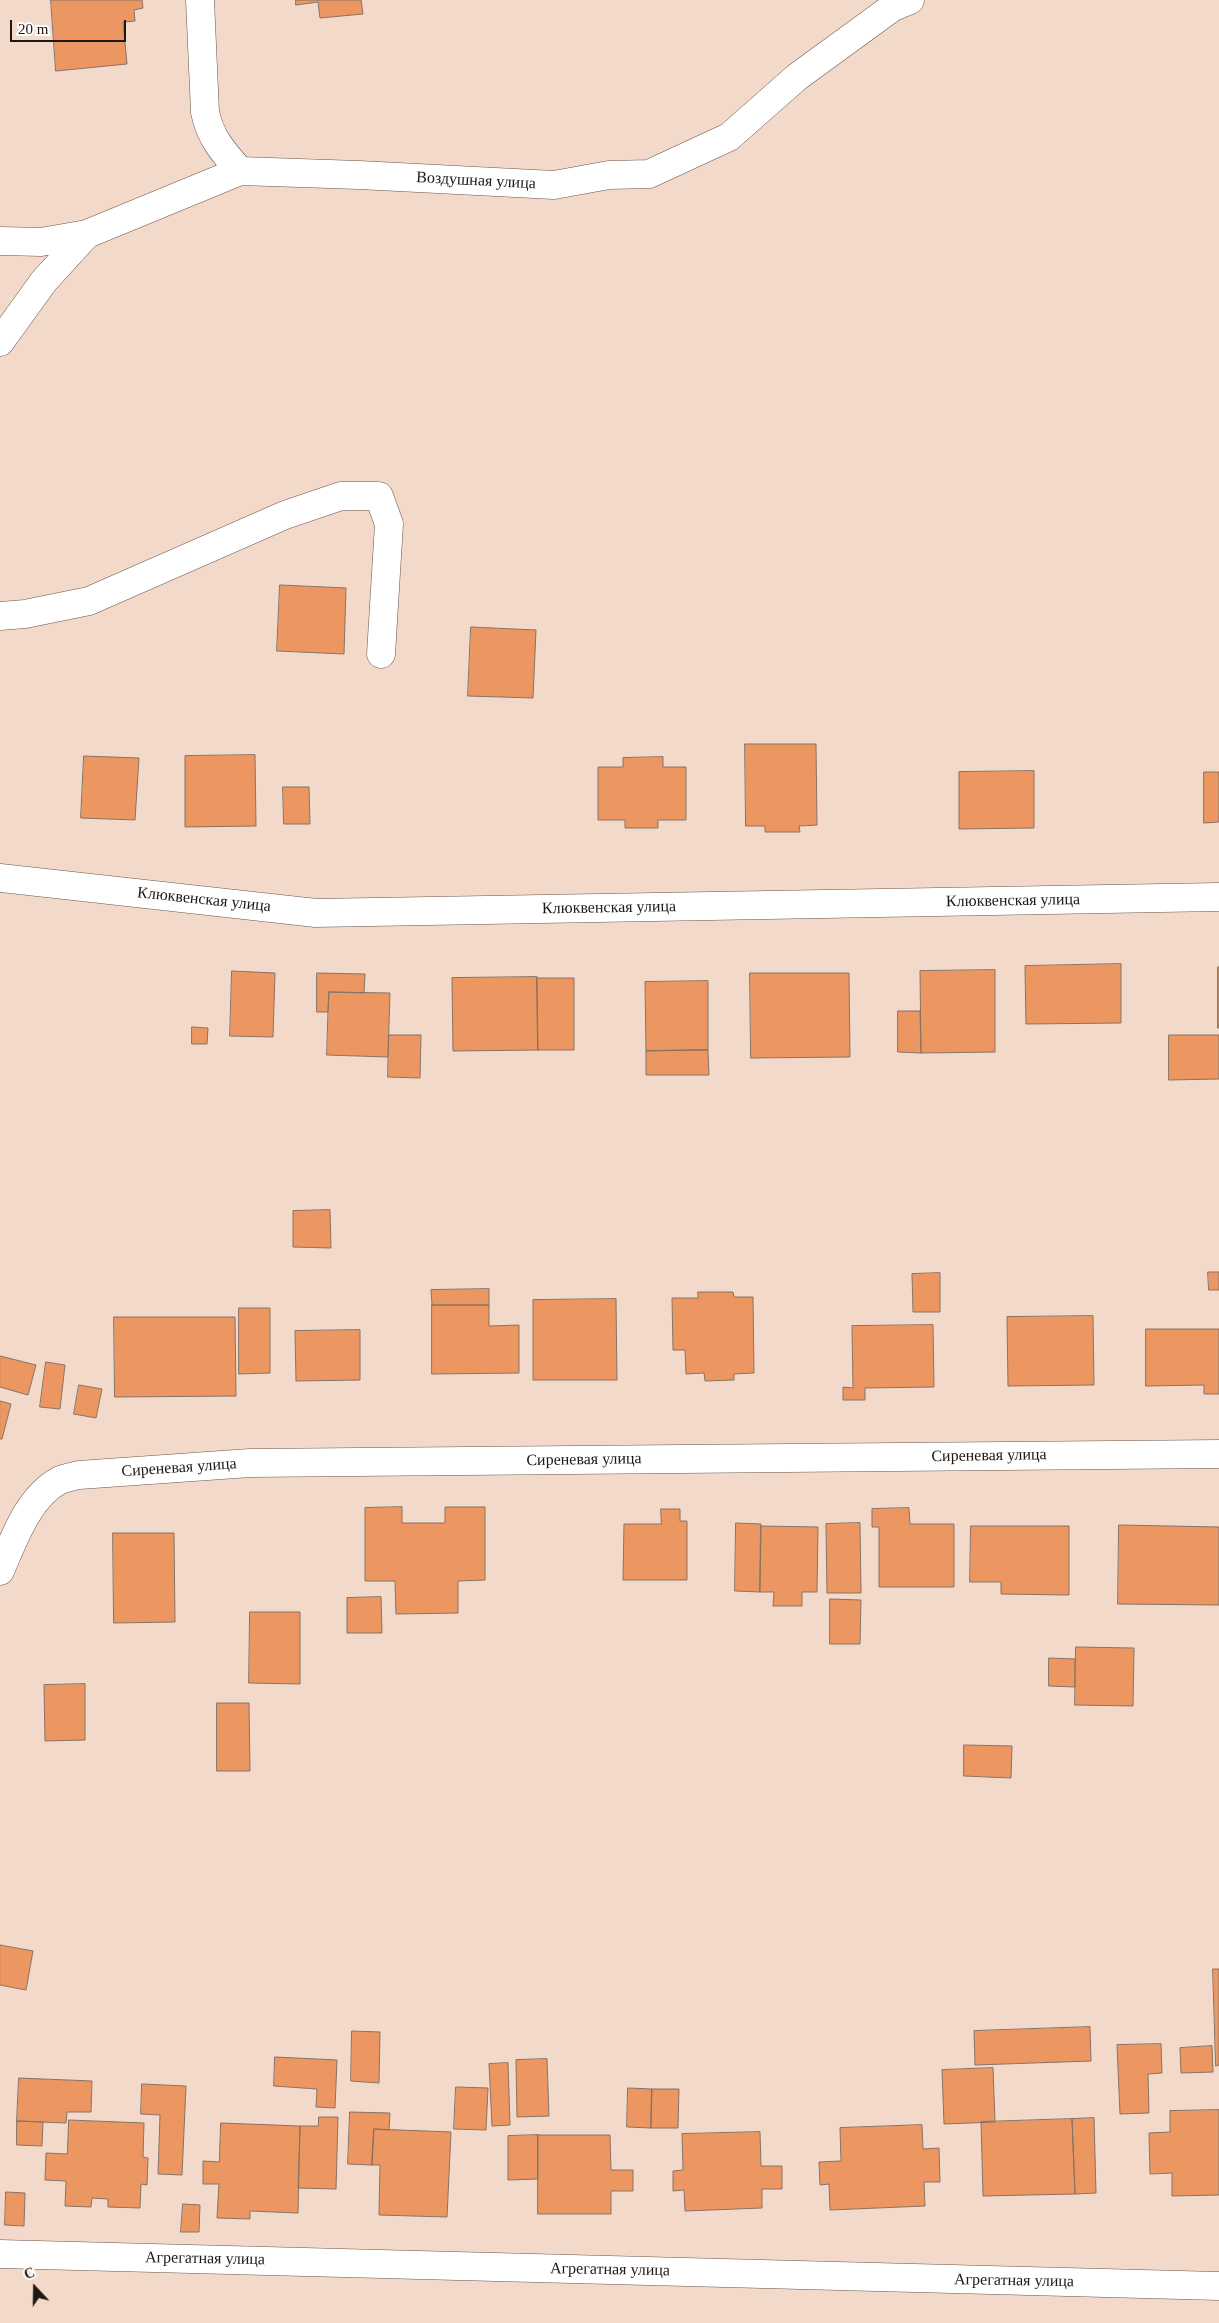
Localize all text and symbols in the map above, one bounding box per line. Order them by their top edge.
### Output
scale bar [12,10,129,42]
text: 20 m [18,21,48,37]
street label: Воздушная улица [416,168,536,194]
street label: Клюквенская улица [136,883,272,917]
street label: Клюквенская улица [946,890,1080,912]
street label: Клюквенская улица [542,897,676,919]
street label: Сиреневая улица [931,1445,1047,1467]
street label: Сиреневая улица [526,1449,642,1471]
street label: Сиреневая улица [121,1454,237,1482]
street label: Агрегатная улица [145,2248,265,2270]
street label: Агрегатная улица [550,2259,670,2281]
north arrow [10,2263,60,2313]
text: С [22,2265,37,2282]
street label: Агрегатная улица [954,2270,1074,2292]

